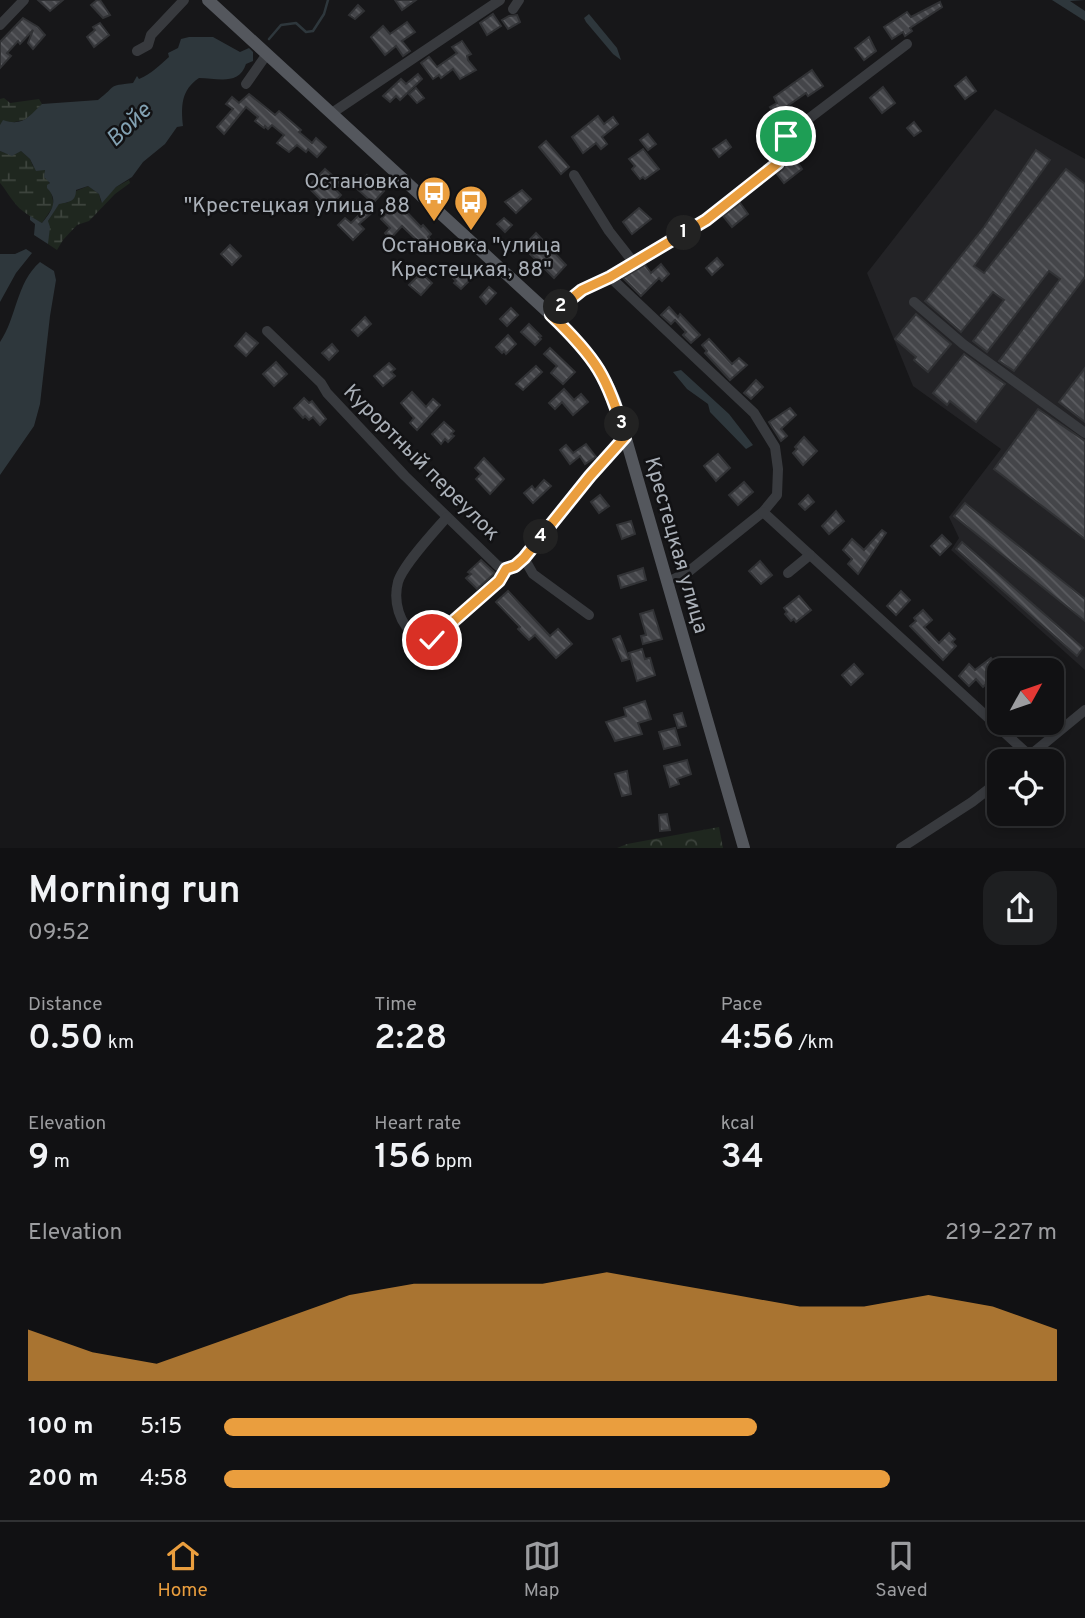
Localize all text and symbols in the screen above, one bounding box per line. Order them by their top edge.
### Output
water label: Войе [101,97,159,154]
pin [756,106,816,166]
icon: arrive [767,117,805,155]
place label: Остановка "Крестецкая улица ,88 [184,169,410,220]
bus stop icon: Остановка "Крестецкая улица ,88 [415,174,453,223]
bus stop icon: Остановка "улица Крестецкая, 88" [452,183,490,232]
pin: 1 [666,216,702,250]
text: 1 [680,220,687,244]
place label: Остановка "улица Крестецкая, 88" [381,233,561,284]
pin: 2 [544,290,578,324]
text: 2 [555,294,566,318]
street label: Курортный переулок [337,379,505,547]
pin: 3 [604,406,640,442]
text: 3 [616,411,627,435]
street label: Крестецкая улица [637,454,714,637]
pin: 4 [524,520,558,554]
text: 4 [534,524,547,548]
pin [402,610,462,670]
icon: check [413,621,451,659]
north arrow [987,658,1064,735]
map controls [987,658,1064,826]
button: locate [987,749,1064,826]
text: Morning run [28,868,241,917]
button: share [983,871,1057,945]
text: 09:52 [28,919,90,948]
text: Distance [28,993,103,1017]
text: Time [374,993,417,1017]
text: Pace [721,993,762,1017]
text: 0.50 [28,1017,103,1061]
text: 2:28 [374,1017,447,1061]
text: 4:56 [721,1017,794,1061]
text: km [103,1031,134,1055]
text: /km [794,1031,834,1055]
text: Elevation [28,1112,106,1136]
text: Heart rate [374,1112,461,1136]
text: kcal [721,1112,754,1136]
text: 9 [28,1136,49,1180]
text: 156 [374,1136,431,1180]
text: 34 [721,1136,764,1180]
text: m [49,1150,70,1174]
text: bpm [431,1150,473,1174]
text: Elevation [28,1219,123,1248]
text: 219–227 m [945,1219,1057,1248]
text: 100 m [28,1413,93,1442]
text: 5:15 [140,1413,182,1442]
text: 200 m [28,1465,98,1494]
text: 4:58 [140,1465,188,1494]
tab: Home [157,1537,208,1603]
tab: Map [523,1537,561,1603]
tab: Saved [875,1537,928,1603]

